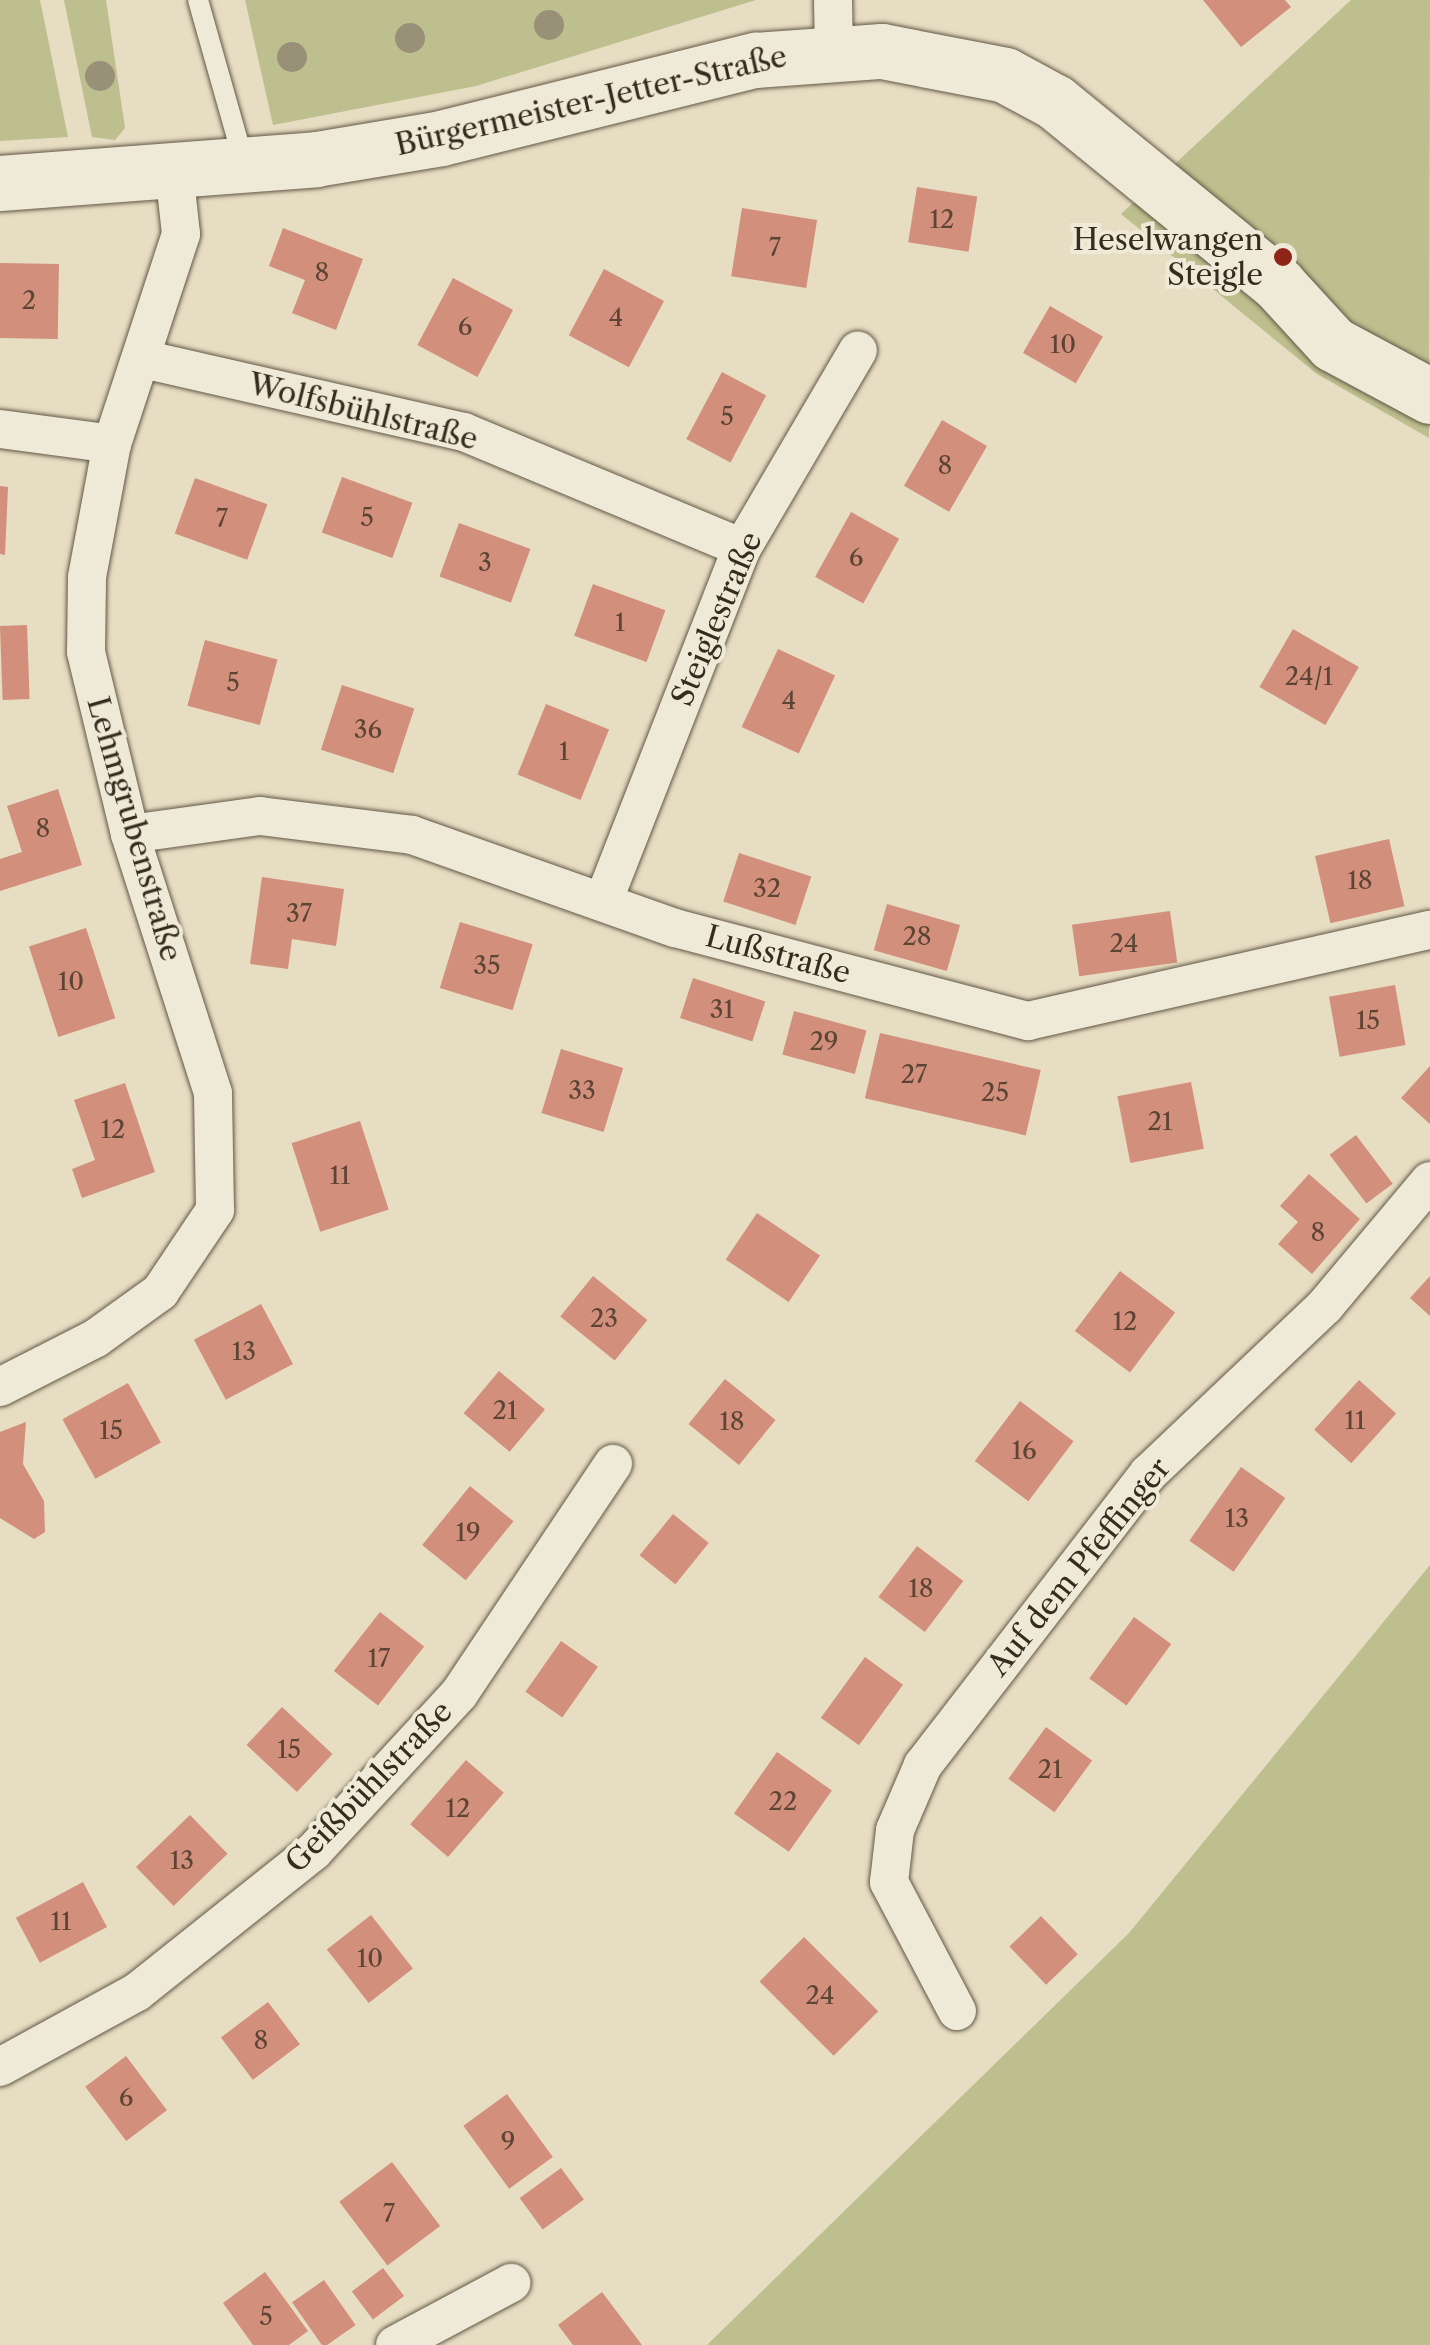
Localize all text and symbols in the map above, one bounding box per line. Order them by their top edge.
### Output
street label: Bürgermeister-Jetter-Straße [392,38,790,164]
house number: 12 [930,205,954,235]
place label: Heselwangen Steigle [1073,222,1263,292]
house number: 7 [769,233,781,263]
marker: Heselwangen Steigle [1272,246,1294,268]
house number: 8 [315,258,329,288]
house number: 2 [22,286,36,316]
house number: 4 [609,303,623,333]
house number: 6 [458,312,472,342]
house number: 10 [1050,330,1076,360]
street label: Wolfsbühlstraße [245,366,481,458]
house number: 5 [720,402,734,432]
house number: 8 [938,451,952,481]
house number: 5 [360,503,374,533]
house number: 7 [216,504,228,534]
street label: Steiglestraße [664,527,770,711]
house number: 6 [849,543,863,573]
house number: 3 [478,548,492,578]
house number: 1 [615,608,625,638]
house number: 24/1 [1285,662,1333,692]
house number: 5 [226,668,240,698]
house number: 4 [782,686,796,716]
street label: Lehmgrubenstraße [79,693,189,965]
house number: 36 [354,715,382,745]
house number: 1 [559,737,569,767]
house number: 8 [36,814,50,844]
house number: 18 [1347,866,1373,896]
house number: 32 [753,874,781,904]
house number: 37 [286,899,312,929]
street label: Lußstraße [702,918,854,992]
house number: 28 [902,922,932,952]
house number: 24 [1110,929,1138,959]
house number: 35 [473,951,501,981]
house number: 10 [58,967,84,997]
house number: 31 [710,995,734,1025]
house number: 15 [1356,1006,1380,1036]
house number: 29 [809,1027,839,1057]
house number: 27 [901,1060,927,1090]
house number: 33 [568,1076,596,1106]
house number: 25 [981,1078,1009,1108]
house number: 21 [1148,1107,1172,1137]
house number: 12 [101,1115,125,1145]
house number: 11 [329,1161,351,1191]
house number: 8 [1311,1218,1325,1248]
house number: 23 [590,1304,618,1334]
house number: 12 [1113,1307,1137,1337]
house number: 13 [232,1337,256,1367]
house number: 21 [493,1396,517,1426]
house number: 11 [1344,1406,1366,1436]
house number: 18 [719,1407,745,1437]
house number: 15 [99,1416,123,1446]
house number: 16 [1011,1436,1037,1466]
street label: Auf dem Pfeffinger [980,1451,1178,1683]
house number: 13 [1225,1504,1249,1534]
house number: 19 [455,1518,481,1548]
house number: 18 [908,1574,934,1604]
house number: 17 [368,1644,390,1674]
street label: Geißbühlstraße [278,1694,460,1880]
house number: 15 [277,1735,301,1765]
house number: 21 [1038,1755,1062,1785]
house number: 22 [769,1787,797,1817]
house number: 12 [446,1794,470,1824]
house number: 13 [170,1846,194,1876]
house number: 11 [50,1907,72,1937]
house number: 10 [357,1944,383,1974]
house number: 24 [806,1981,834,2011]
house number: 8 [254,2026,268,2056]
house number: 6 [119,2083,133,2113]
house number: 9 [501,2127,515,2157]
house number: 7 [383,2199,395,2229]
house number: 5 [259,2302,273,2332]

